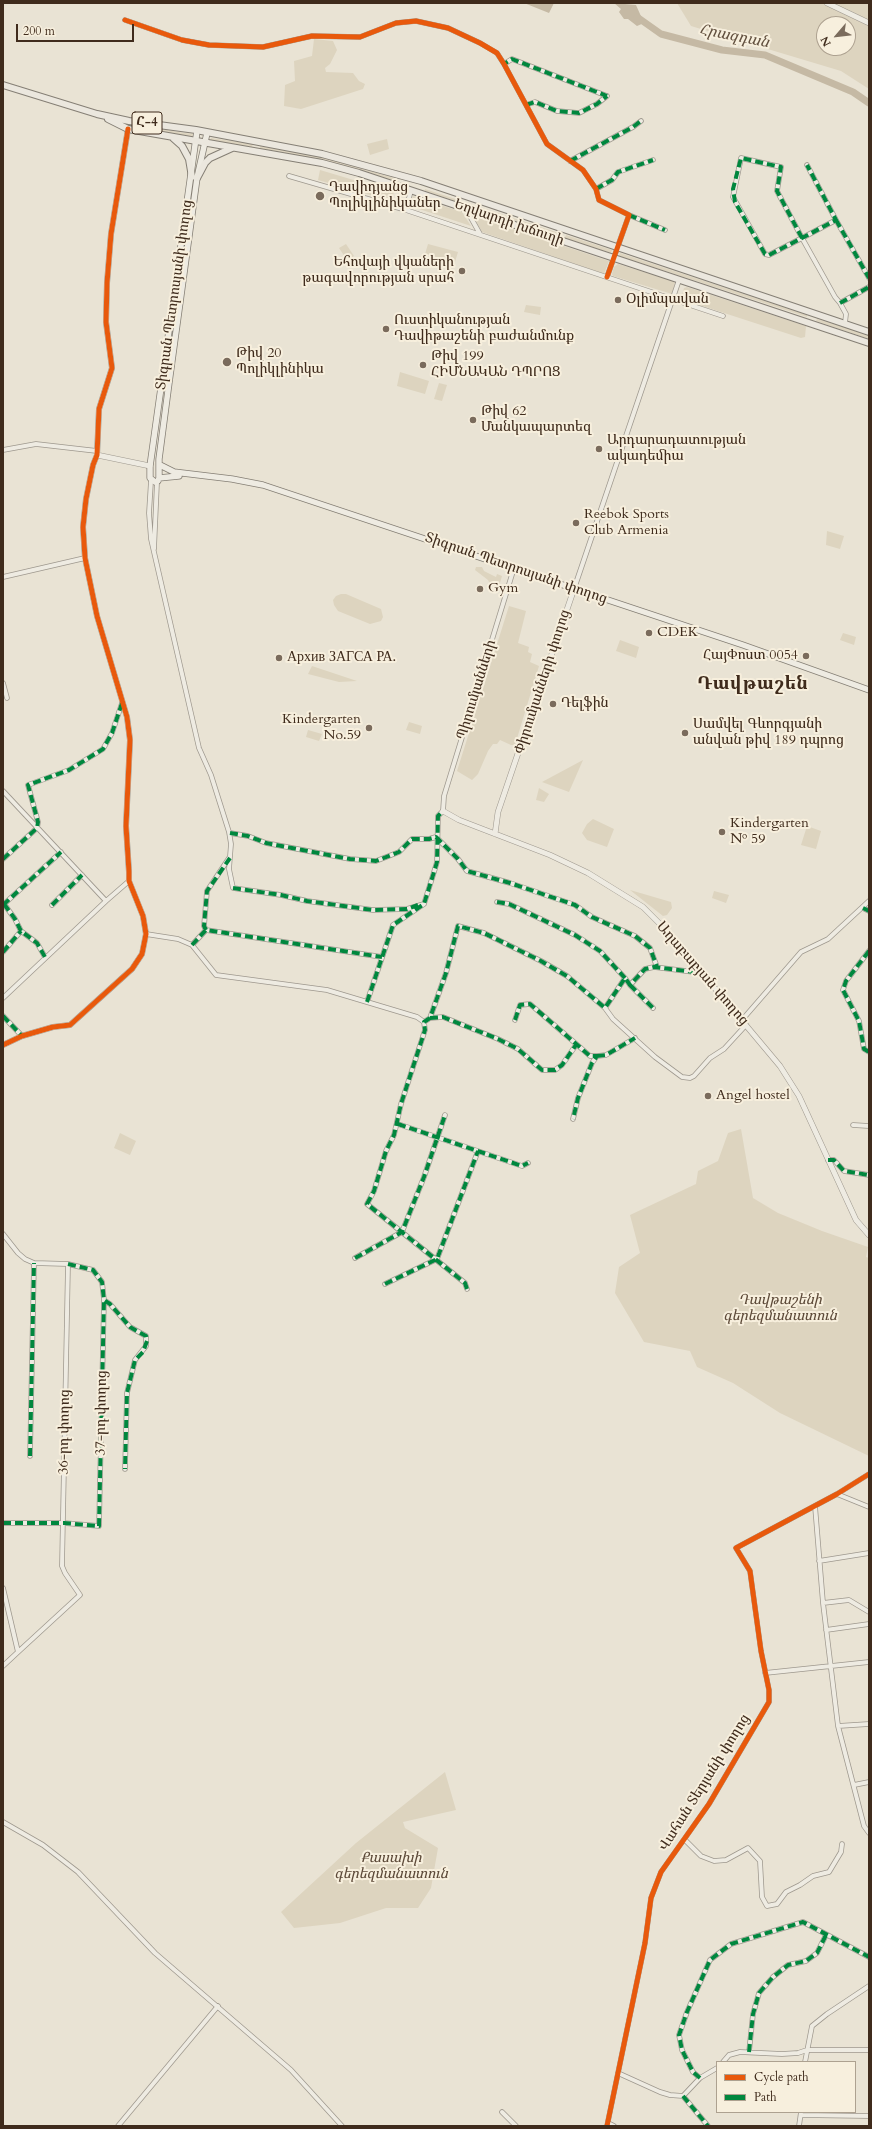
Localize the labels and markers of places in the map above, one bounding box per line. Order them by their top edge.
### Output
place label: Դավիդյանց Պոլիկլինիկաներ [329,180,441,212]
marker: Դավիդյանց Պոլիկլինիկաներ [314,190,326,202]
place label: Եհովայի վկաների թագավորության սրահ [302,255,454,288]
marker: Եհովայի վկաների թագավորության սրահ [457,266,467,276]
place label: Օլիմպավան [626,292,709,308]
marker: Օլիմպավան [613,295,623,305]
place label: Ուստիկանության Դավիթաշենի բաժանմունք [394,313,574,346]
marker: Ուստիկանության Դավիթաշենի բաժանմունք [381,324,391,334]
place label: Թիվ 20 Պոլիկլինիկա [236,346,324,378]
place label: Թիվ 199 ՀԻՄՆԱԿԱՆ ԴՊՐՈՑ [431,349,560,382]
marker: Թիվ 20 Պոլիկլինիկա [221,356,233,368]
marker: Թիվ 199 ՀԻՄՆԱԿԱՆ ԴՊՐՈՑ [418,360,428,370]
place label: Թիվ 62 Մանկապարտեզ [481,404,591,436]
marker: Թիվ 62 Մանկապարտեզ [468,415,478,425]
place label: Արդարադատության ակադեմիա [607,433,746,466]
marker: Արդարադատության ակադեմիա [594,444,604,454]
place label: Reebok Sports Club Armenia [584,507,669,540]
marker: Reebok Sports Club Armenia [571,518,581,528]
place label: Gym [488,581,518,597]
marker: Gym [475,584,485,594]
place label: CDEK [657,625,698,641]
marker: CDEK [644,628,654,638]
place label: ՀայՓոստ 0054 [703,648,798,664]
place label: Архив ЗАГСА РА. [287,650,396,666]
marker: ՀայՓոստ 0054 [801,651,811,661]
marker: Архив ЗАГСА РА. [274,653,284,663]
place label: Դելֆին [561,696,609,712]
marker: Դելֆին [548,699,558,709]
place label: Kindergarten No.59 [282,712,361,744]
place label: Սամվել Գևորգյանի անվան թիվ 189 դպրոց [693,717,844,750]
marker: Kindergarten No.59 [364,723,374,733]
marker: Սամվել Գևորգյանի անվան թիվ 189 դպրոց [680,728,690,738]
place label: Kindergarten № 59 [730,816,809,848]
marker: Kindergarten № 59 [717,827,727,837]
place label: Angel hostel [716,1088,790,1104]
marker: Angel hostel [703,1091,713,1101]

